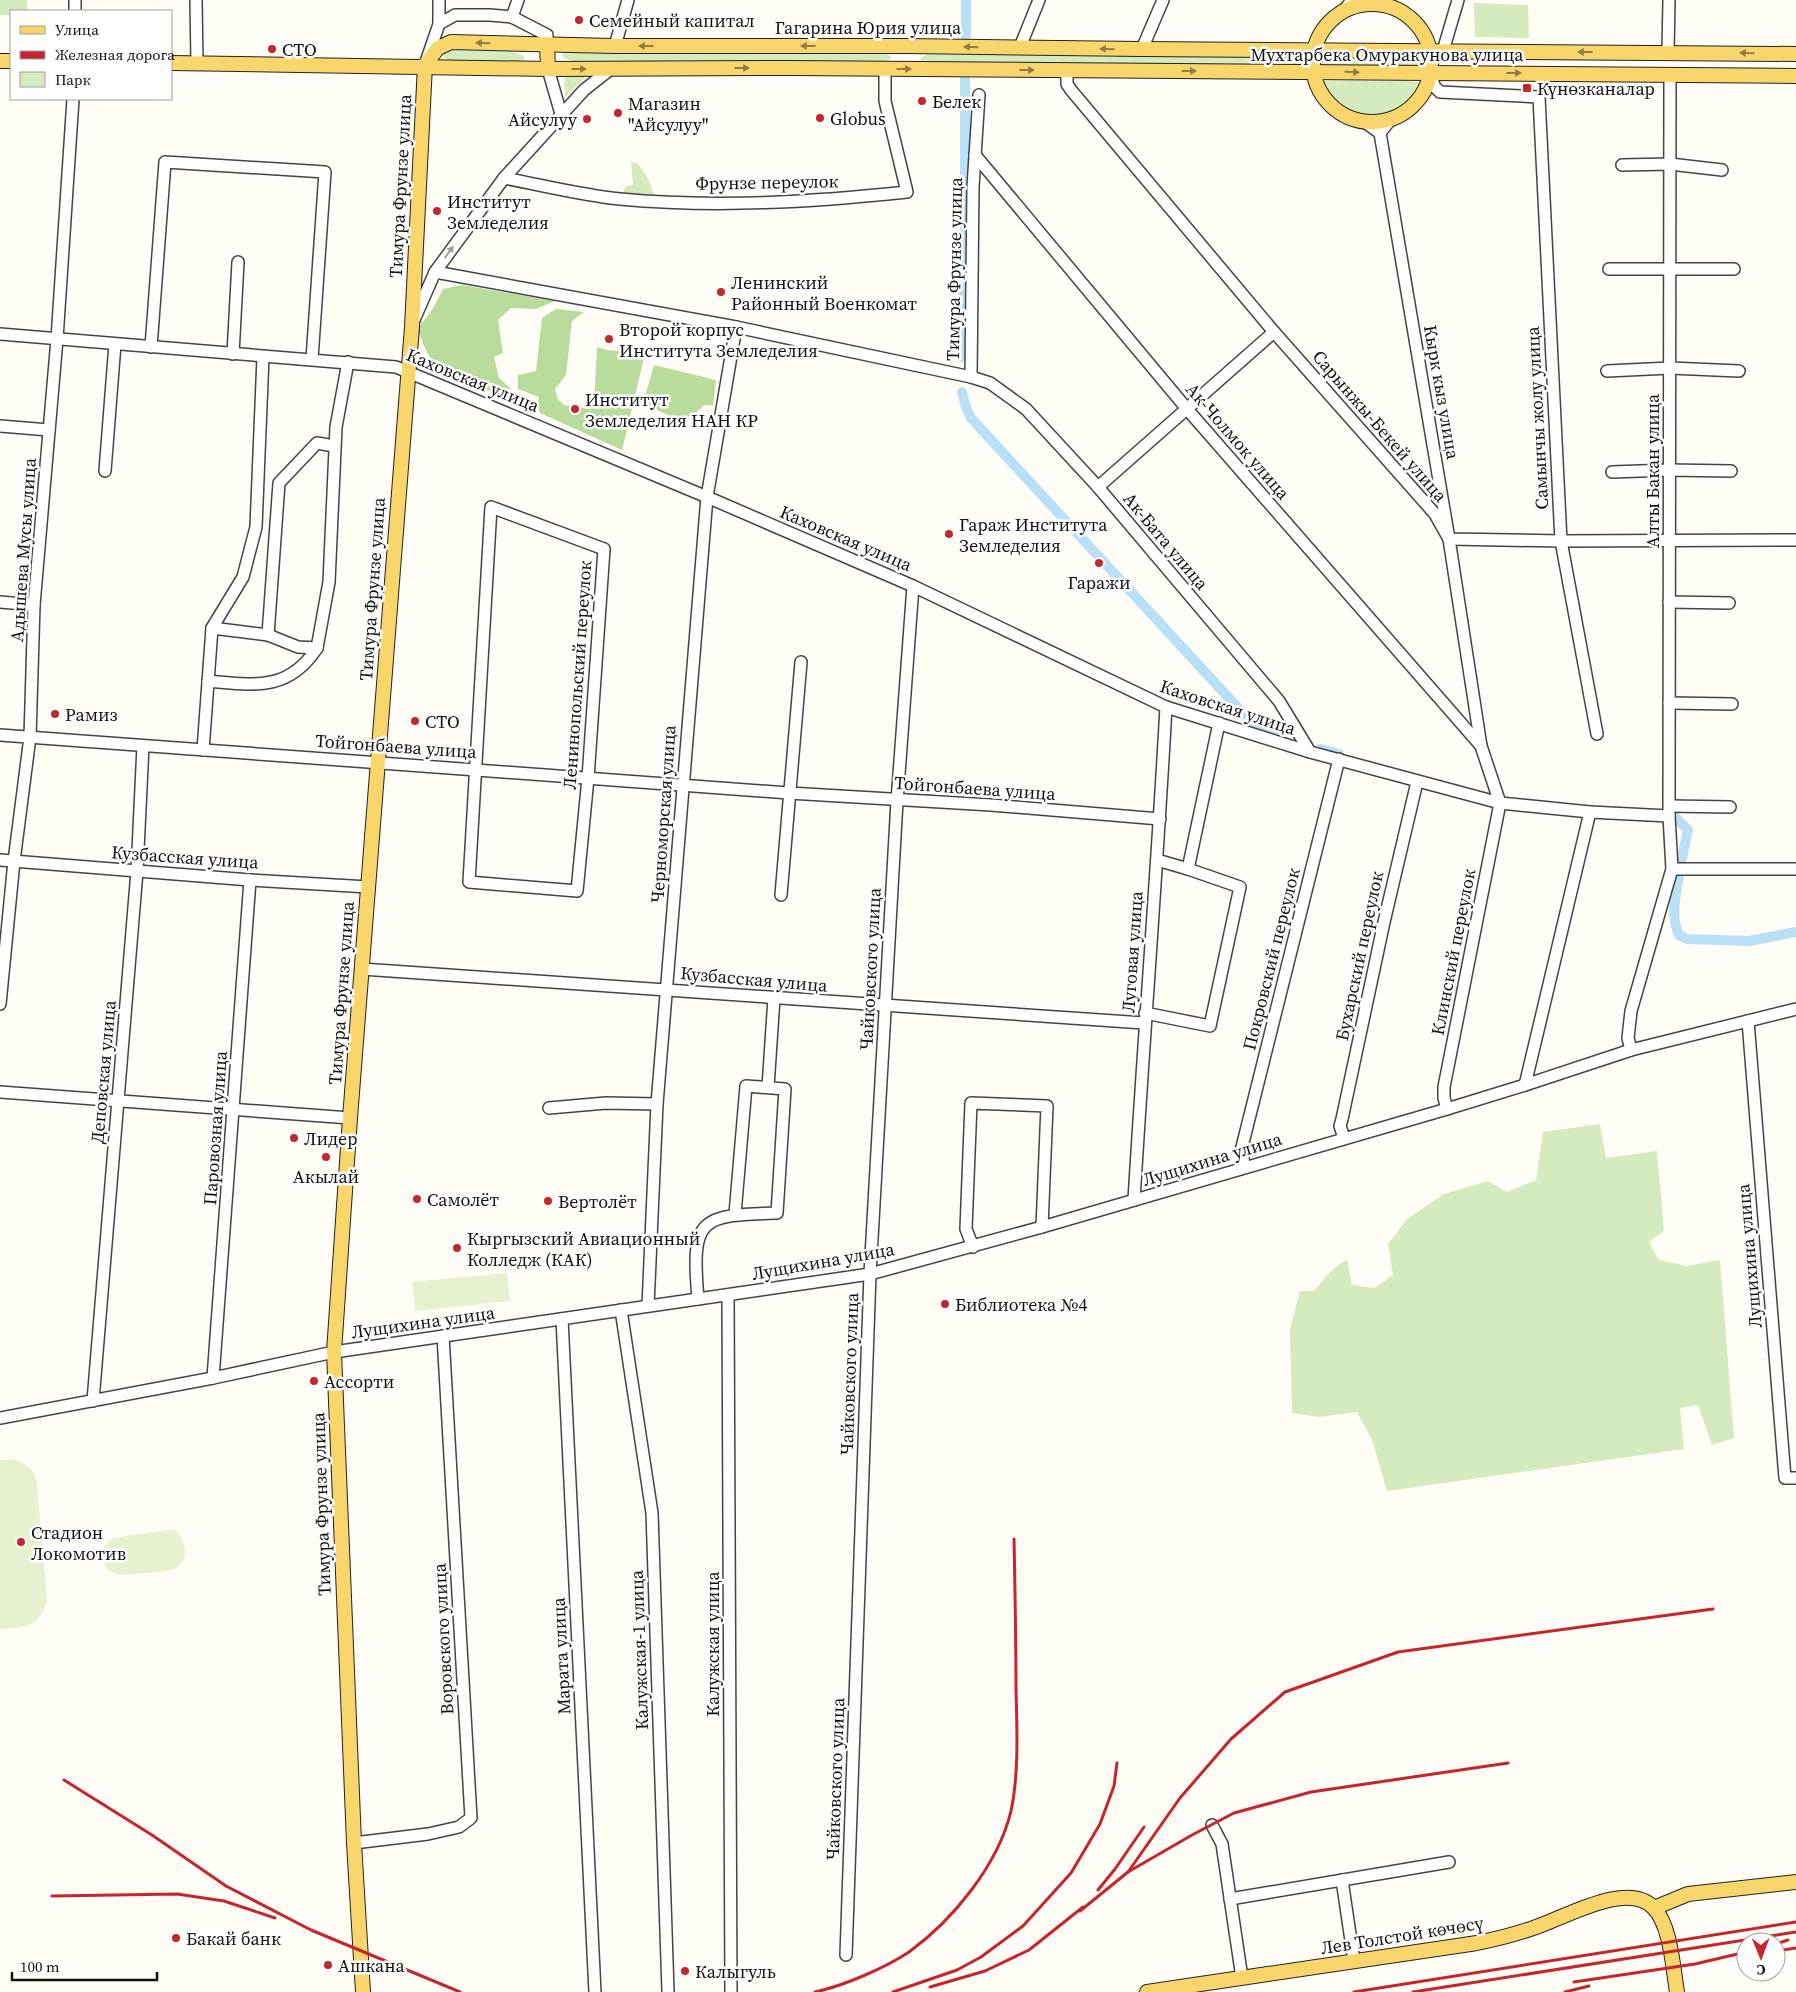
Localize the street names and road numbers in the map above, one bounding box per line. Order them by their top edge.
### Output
street label: Гагарина Юрия улица [775,15,962,40]
street label: Мухтарбека Омуракунова улица [1250,42,1524,67]
street label: Тимура Фрунзе улица [383,93,417,278]
street label: Фрунзе переулок [695,168,839,196]
street label: Тимура Фрунзе улица [940,176,968,361]
street label: Кырк кыз улица [1418,323,1466,462]
street label: Самынчы жолу улица [1520,325,1554,510]
street label: Каховская улица [403,342,544,418]
street label: Сарынжы-Бекей улица [1307,345,1454,508]
street label: Ак-Чолмок улица [1180,377,1296,505]
street label: Алты Бакан улица [1640,393,1665,548]
street label: Адышева Мусы улица [4,456,42,643]
street label: Ак-Бата улица [1118,487,1215,596]
street label: Тимура Фрунзе улица [353,496,391,681]
street label: Каховская улица [776,499,917,577]
street label: Ленинопольский переулок [557,560,597,790]
street label: Каховская улица [1157,673,1300,741]
street label: Черноморская улица [644,723,682,904]
street label: Тойгонбаева улица [314,728,478,764]
street label: Тойгонбаева улица [893,770,1057,806]
street label: Кузбасская улица [111,839,260,875]
street label: Покровский переулок [1236,865,1306,1053]
street label: Клинский переулок [1425,867,1481,1037]
street label: Бухарский переулок [1329,869,1389,1043]
street label: Чайковского улица [853,886,887,1051]
street label: Луговая улица [1115,889,1149,1014]
street label: Тимура Фрунзе улица [322,900,360,1085]
street label: Кузбасская улица [679,960,829,998]
street label: Деповская улица [84,998,122,1145]
street label: Паровозная улица [197,1049,233,1206]
street label: Лущихина улица [1139,1126,1286,1192]
street label: Лущихина улица [1730,1182,1768,1329]
street label: Лущихина улица [750,1236,897,1286]
street label: Чайковского улица [834,1291,864,1456]
street label: Лущихина улица [350,1299,497,1344]
street label: Тимура Фрунзе улица [305,1411,337,1596]
street label: Воровского улица [427,1562,459,1715]
street label: Калужская-1 улица [624,1569,654,1730]
street label: Калужская улица [700,1570,725,1717]
street label: Марата улица [545,1596,577,1715]
street label: Чайковского улица [820,1696,850,1861]
street label: Лев Толстой көчөсү [1319,1910,1486,1960]

